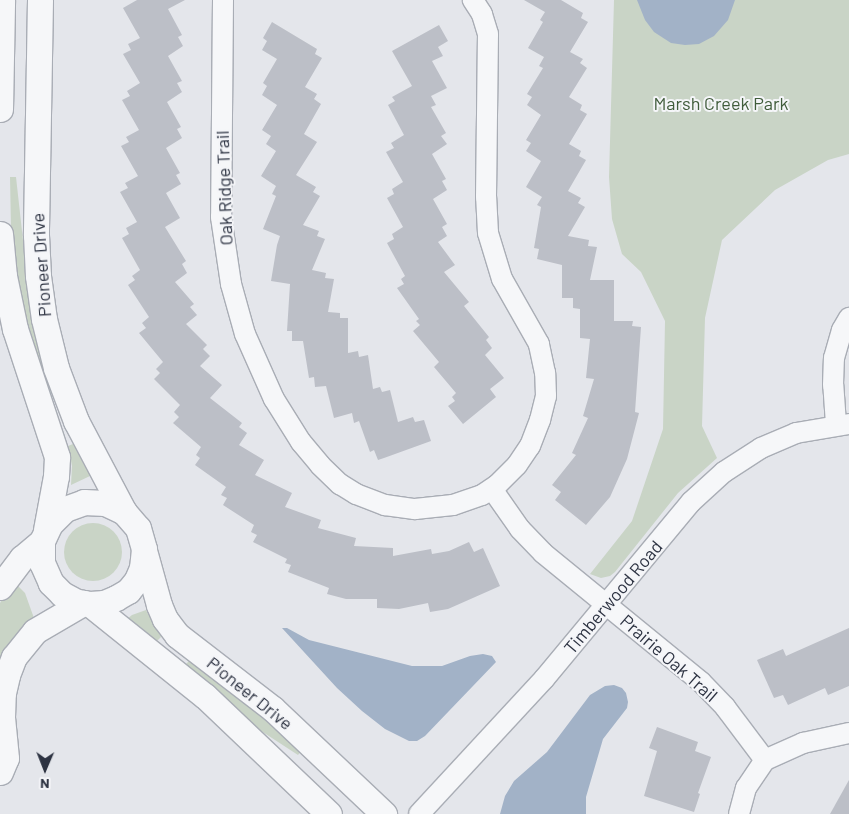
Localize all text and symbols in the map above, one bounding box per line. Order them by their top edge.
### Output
park label: Marsh Creek Park [653,92,789,114]
street label: Oak Ridge Trail [211,130,237,246]
street label: Pioneer Drive [27,212,55,318]
street label: Timberwood Road [559,536,667,658]
street label: Prairie Oak Trail [616,610,722,706]
street label: Pioneer Drive [203,652,297,734]
north arrow [20,744,70,794]
text: N [40,776,50,793]

